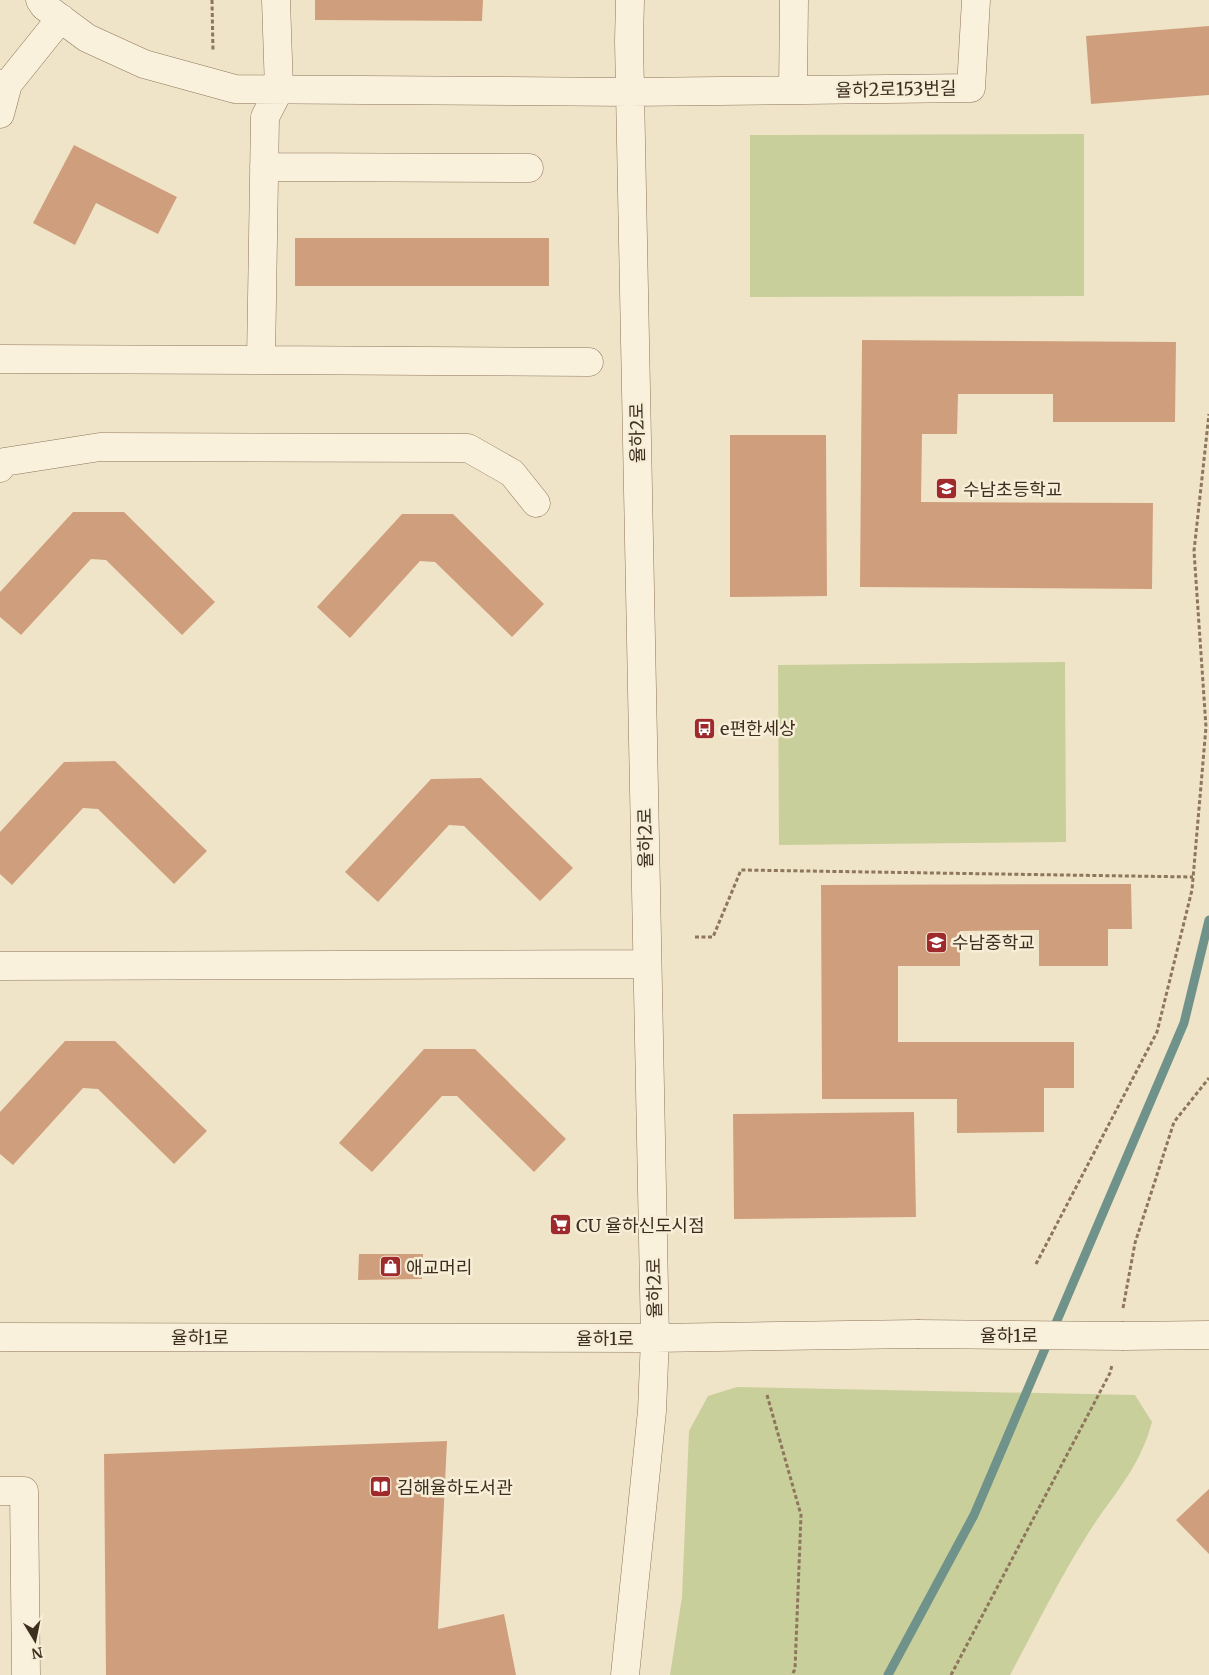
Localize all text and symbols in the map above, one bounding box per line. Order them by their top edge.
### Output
street label: 율하2로153번길 [835,76,957,102]
street label: 율하2로 [625,403,649,463]
school or university icon: 수남초등학교 [935,477,959,501]
place label: 수남초등학교 [963,478,1062,501]
bus stop icon: e편한세상 [692,716,716,740]
place label: e편한세상 [720,717,796,740]
street label: 율하2로 [633,808,657,868]
school or university icon: 수남중학교 [924,930,948,954]
place label: 수남중학교 [952,931,1035,954]
supermarket icon: CU 율하신도시점 [548,1213,572,1237]
place label: CU 율하신도시점 [576,1214,705,1237]
shop icon: 애교머리 [378,1255,402,1279]
place label: 애교머리 [406,1256,472,1279]
street label: 율하2로 [642,1258,666,1318]
street label: 율하1로 [980,1324,1038,1347]
street label: 율하1로 [171,1326,229,1349]
street label: 율하1로 [576,1327,634,1350]
library icon: 김해율하도서관 [369,1475,393,1499]
place label: 김해율하도서관 [397,1476,513,1499]
north arrow [10,1615,60,1665]
text: N [30,1643,44,1663]

